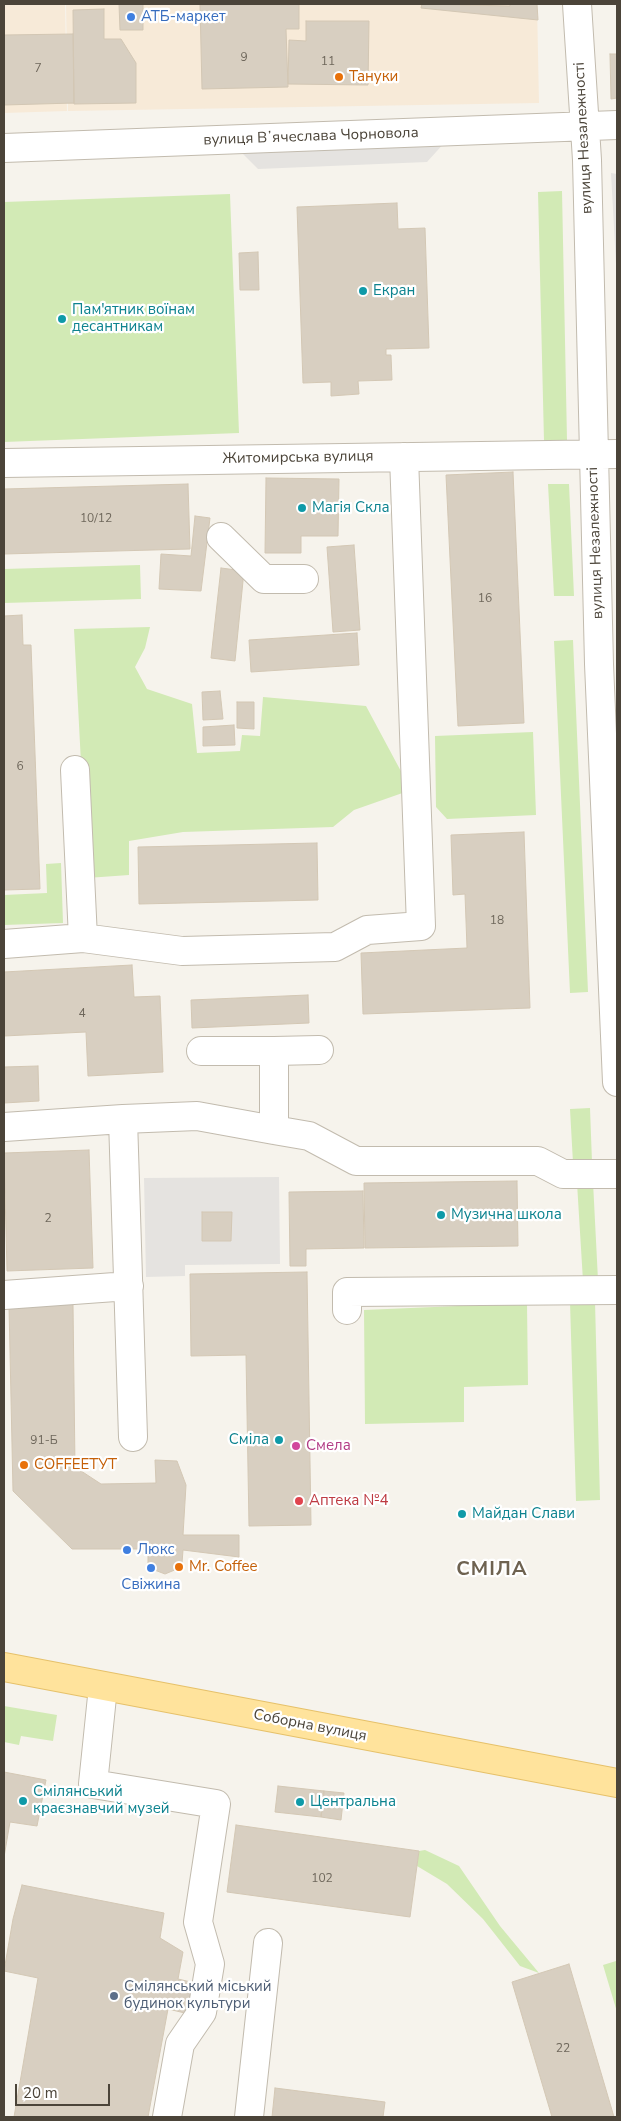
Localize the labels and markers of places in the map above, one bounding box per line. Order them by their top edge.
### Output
place label: АТБ-маркет [141,8,226,26]
marker: АТБ-маркет [125,11,137,23]
place label: Тануки [349,68,398,86]
marker: Тануки [333,71,345,83]
place label: Екран [373,282,415,300]
marker: Екран [357,285,369,297]
place label: Пам'ятник воїнам десантникам [72,301,195,336]
marker: Пам'ятник воїнам десантникам [56,313,68,325]
place label: Магія Скла [312,499,390,517]
marker: Магія Скла [296,502,308,514]
place label: Музична школа [451,1206,562,1224]
marker: Музична школа [435,1209,447,1221]
place label: Сміла [229,1431,269,1449]
marker: Сміла [273,1434,285,1446]
place label: Смела [306,1437,351,1455]
marker: Смела [290,1440,302,1452]
place label: COFFEEТУТ [34,1456,117,1474]
marker: COFFEEТУТ [18,1459,30,1471]
place label: Аптека №4 [309,1492,388,1510]
marker: Аптека №4 [293,1495,305,1507]
place label: Майдан Слави [472,1505,575,1523]
marker: Майдан Слави [456,1508,468,1520]
place label: Люкс [137,1541,175,1559]
marker: Люкс [121,1544,133,1556]
place label: Mr. Coffee [189,1558,257,1576]
marker: Mr. Coffee [173,1561,185,1573]
marker: Свіжина [145,1562,157,1574]
place label: Свіжина [121,1576,181,1594]
place label: Смілянський краєзнавчий музей [33,1783,170,1818]
place label: Центральна [310,1793,396,1811]
marker: Смілянський краєзнавчий музей [17,1795,29,1807]
marker: Центральна [294,1796,306,1808]
place label: Смілянський міський будинок культури [124,1978,272,2013]
marker: Смілянський міський будинок культури [108,1990,120,2002]

